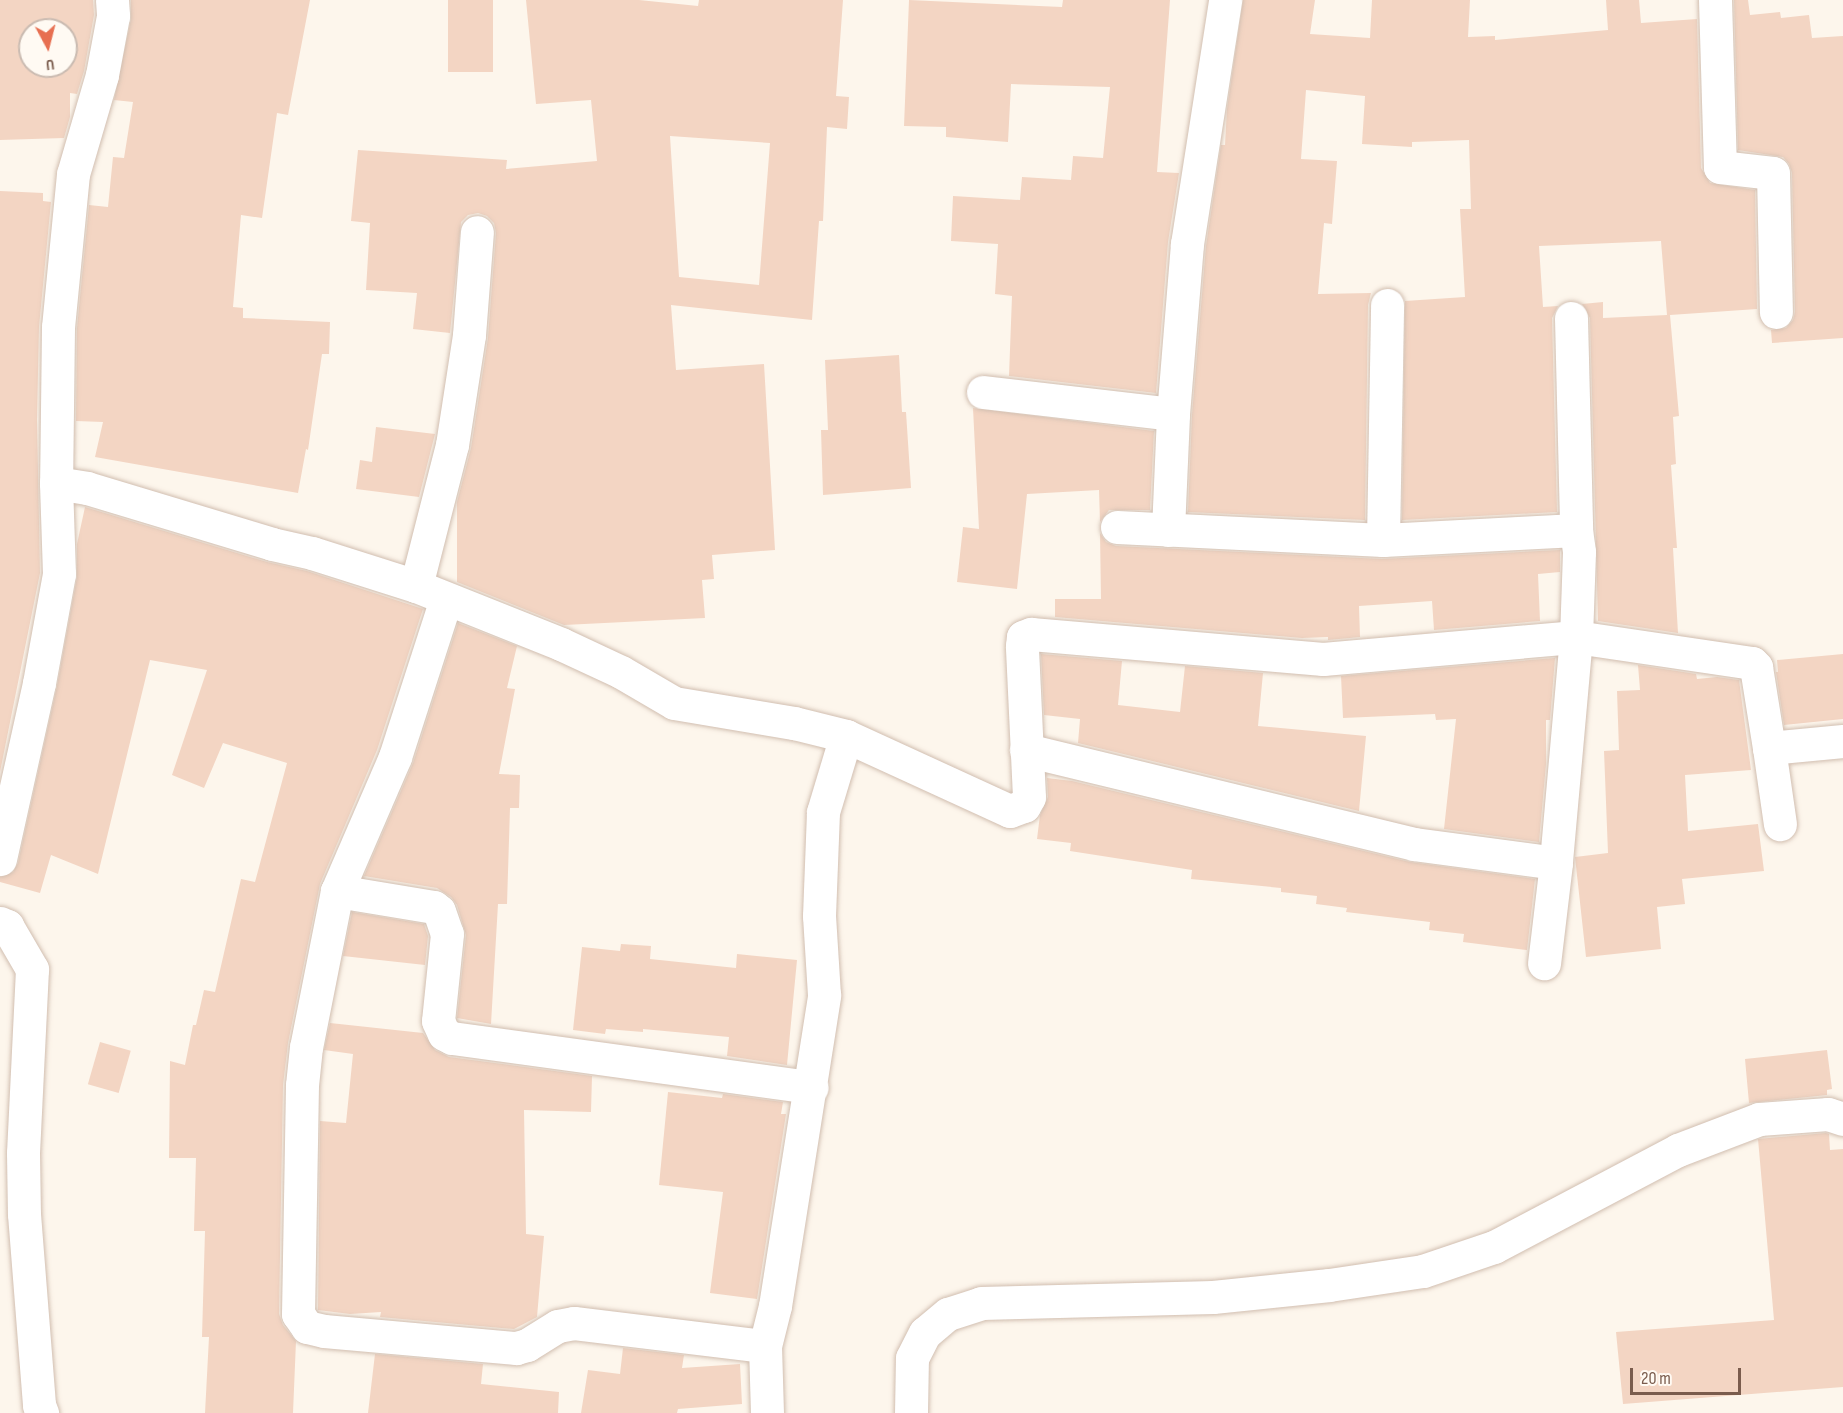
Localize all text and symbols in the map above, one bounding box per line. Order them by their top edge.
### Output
north arrow [18,18,78,78]
text: U [45,54,55,74]
scale bar [1633,1356,1744,1394]
text: 20 m [1641,1368,1671,1389]

